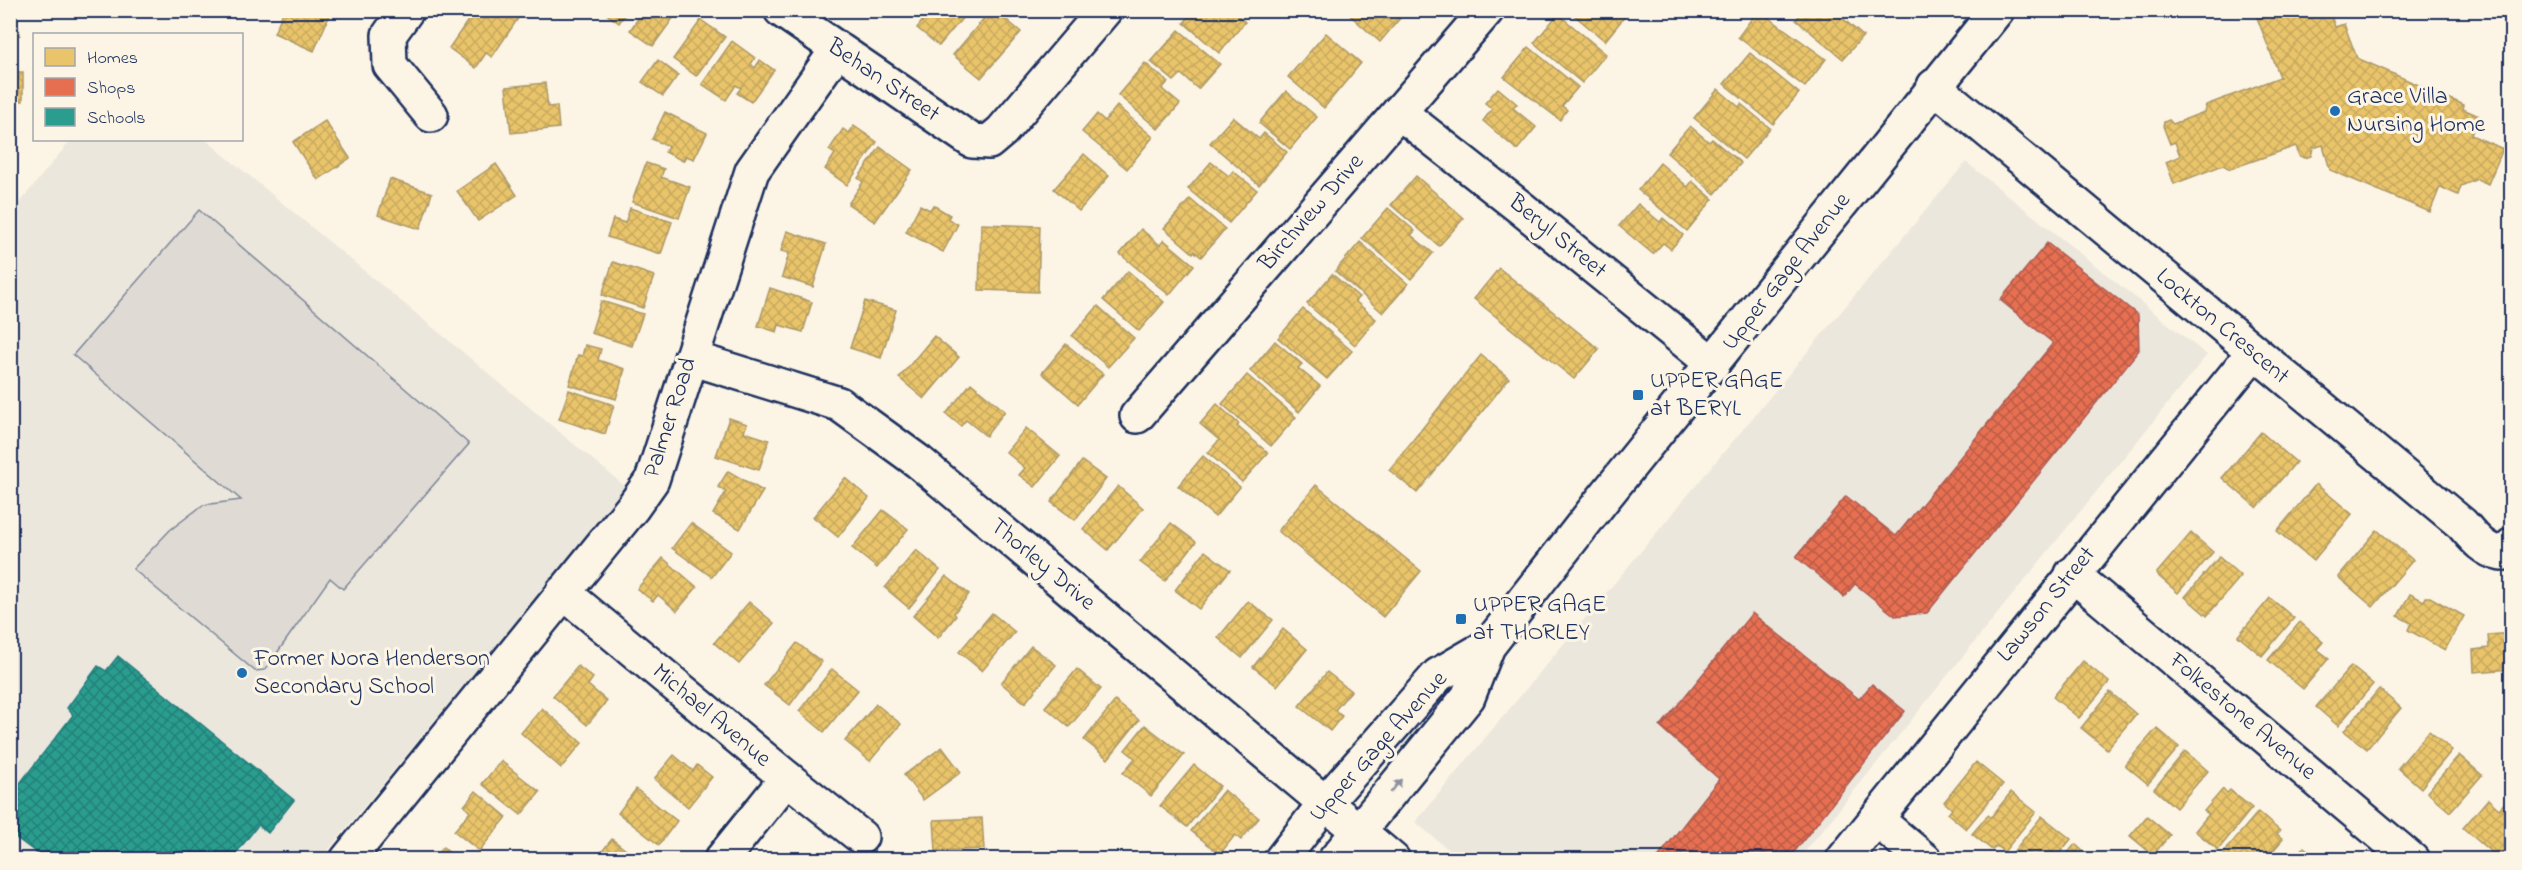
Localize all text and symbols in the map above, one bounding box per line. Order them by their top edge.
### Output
street label: Behan Street [819,30,946,132]
legend [33,33,243,141]
text: Homes [87,46,138,72]
text: Shops [87,76,135,102]
place label: Grace Villa Nursing Home [2347,80,2486,143]
marker: Grace Villa Nursing Home [2328,104,2342,118]
text: Schools [87,106,145,132]
street label: Birchview Drive [1250,146,1373,280]
street label: Upper Gage Avenue [1714,185,1860,359]
street label: Beryl Street [1499,186,1614,289]
street label: Lockton Crescent [2147,260,2297,394]
street label: Palmer Road [635,353,707,483]
place label: UPPER GAGE at BERYL [1650,364,1783,427]
marker: UPPER GAGE at BERYL [1631,388,1645,402]
street label: Thorley Drive [981,510,1103,621]
street label: Lawson Street [1989,539,2105,671]
place label: UPPER GAGE at THORLEY [1473,588,1606,651]
marker: UPPER GAGE at THORLEY [1454,612,1468,626]
place label: Former Nora Henderson Secondary School [253,642,490,706]
street label: Folkestone Avenue [2160,644,2324,790]
street label: Michael Avenue [644,656,779,777]
street label: Upper Gage Avenue [1301,663,1457,830]
marker: Former Nora Henderson Secondary School [235,666,249,680]
one-way arrow [1390,778,1403,794]

